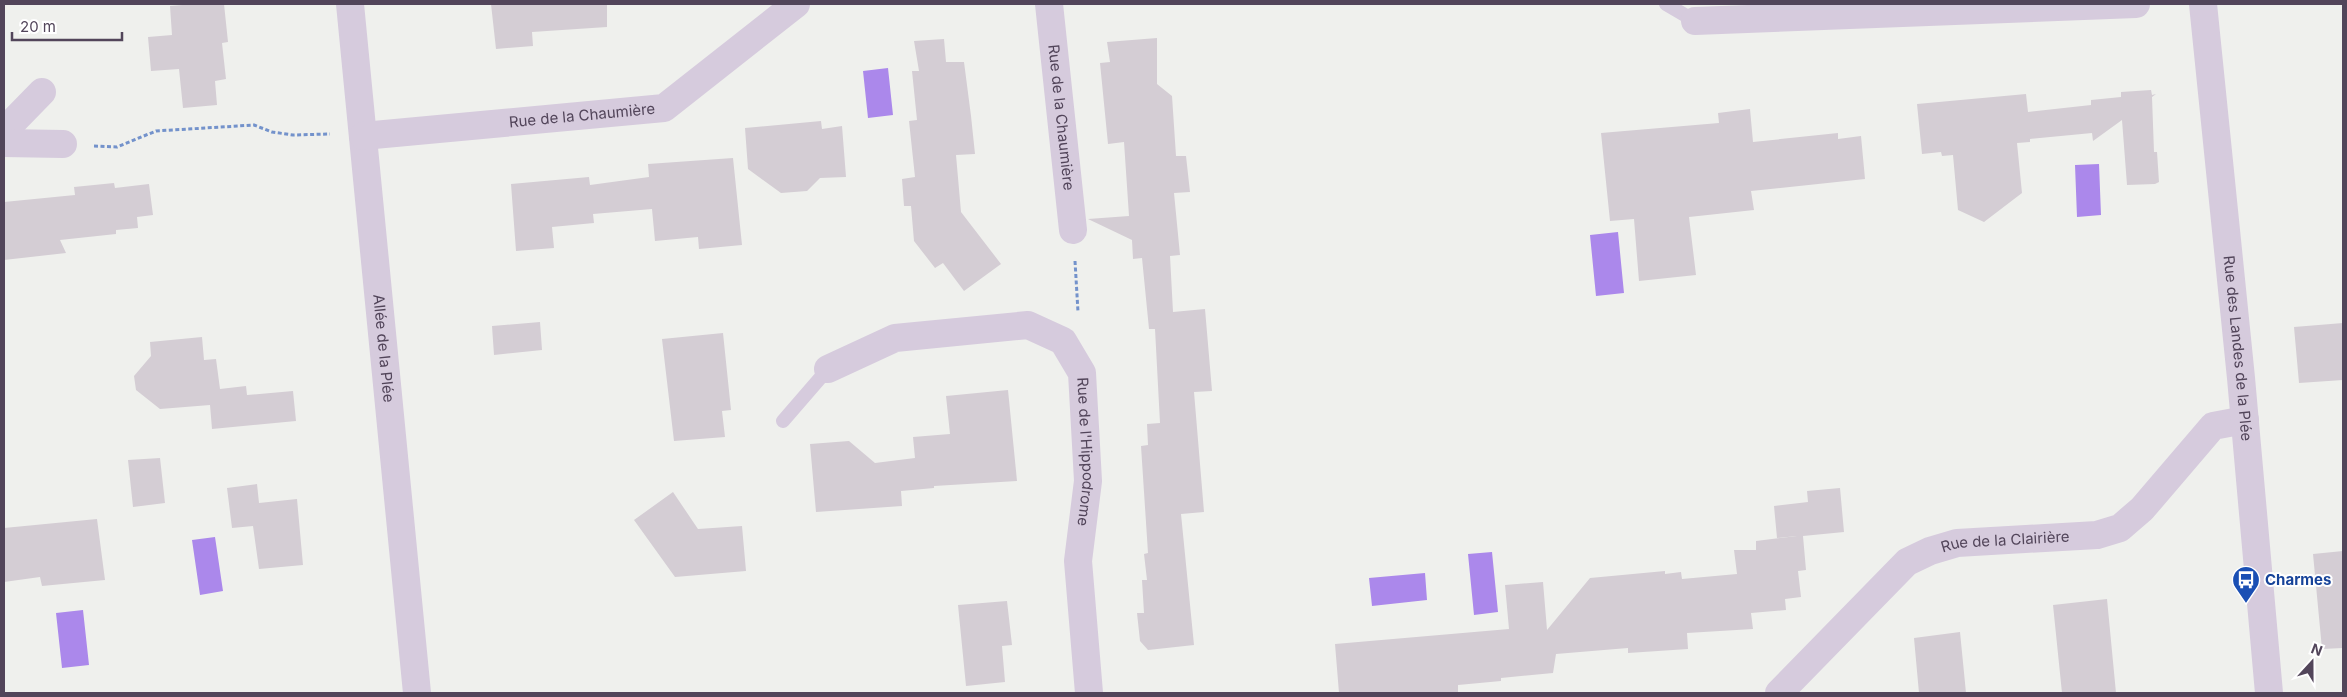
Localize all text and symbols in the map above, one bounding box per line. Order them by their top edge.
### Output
scale bar [12,10,122,42]
text: 20 m [20,17,56,36]
street label: Rue de la Chaumière [1044,43,1079,191]
street label: Rue de la Chaumière [508,99,656,131]
street label: Rue des Landes de la Plée [2220,254,2257,442]
street label: Allée de la Plée [369,293,399,403]
street label: Rue de l'Hippodrome [1073,377,1098,527]
street label: Rue de la Clairière [1938,527,2070,556]
bus stop icon: Charmes [2231,565,2261,604]
place label: Charmes [2265,570,2331,589]
north arrow [2287,637,2337,687]
text: N [2309,640,2325,659]

